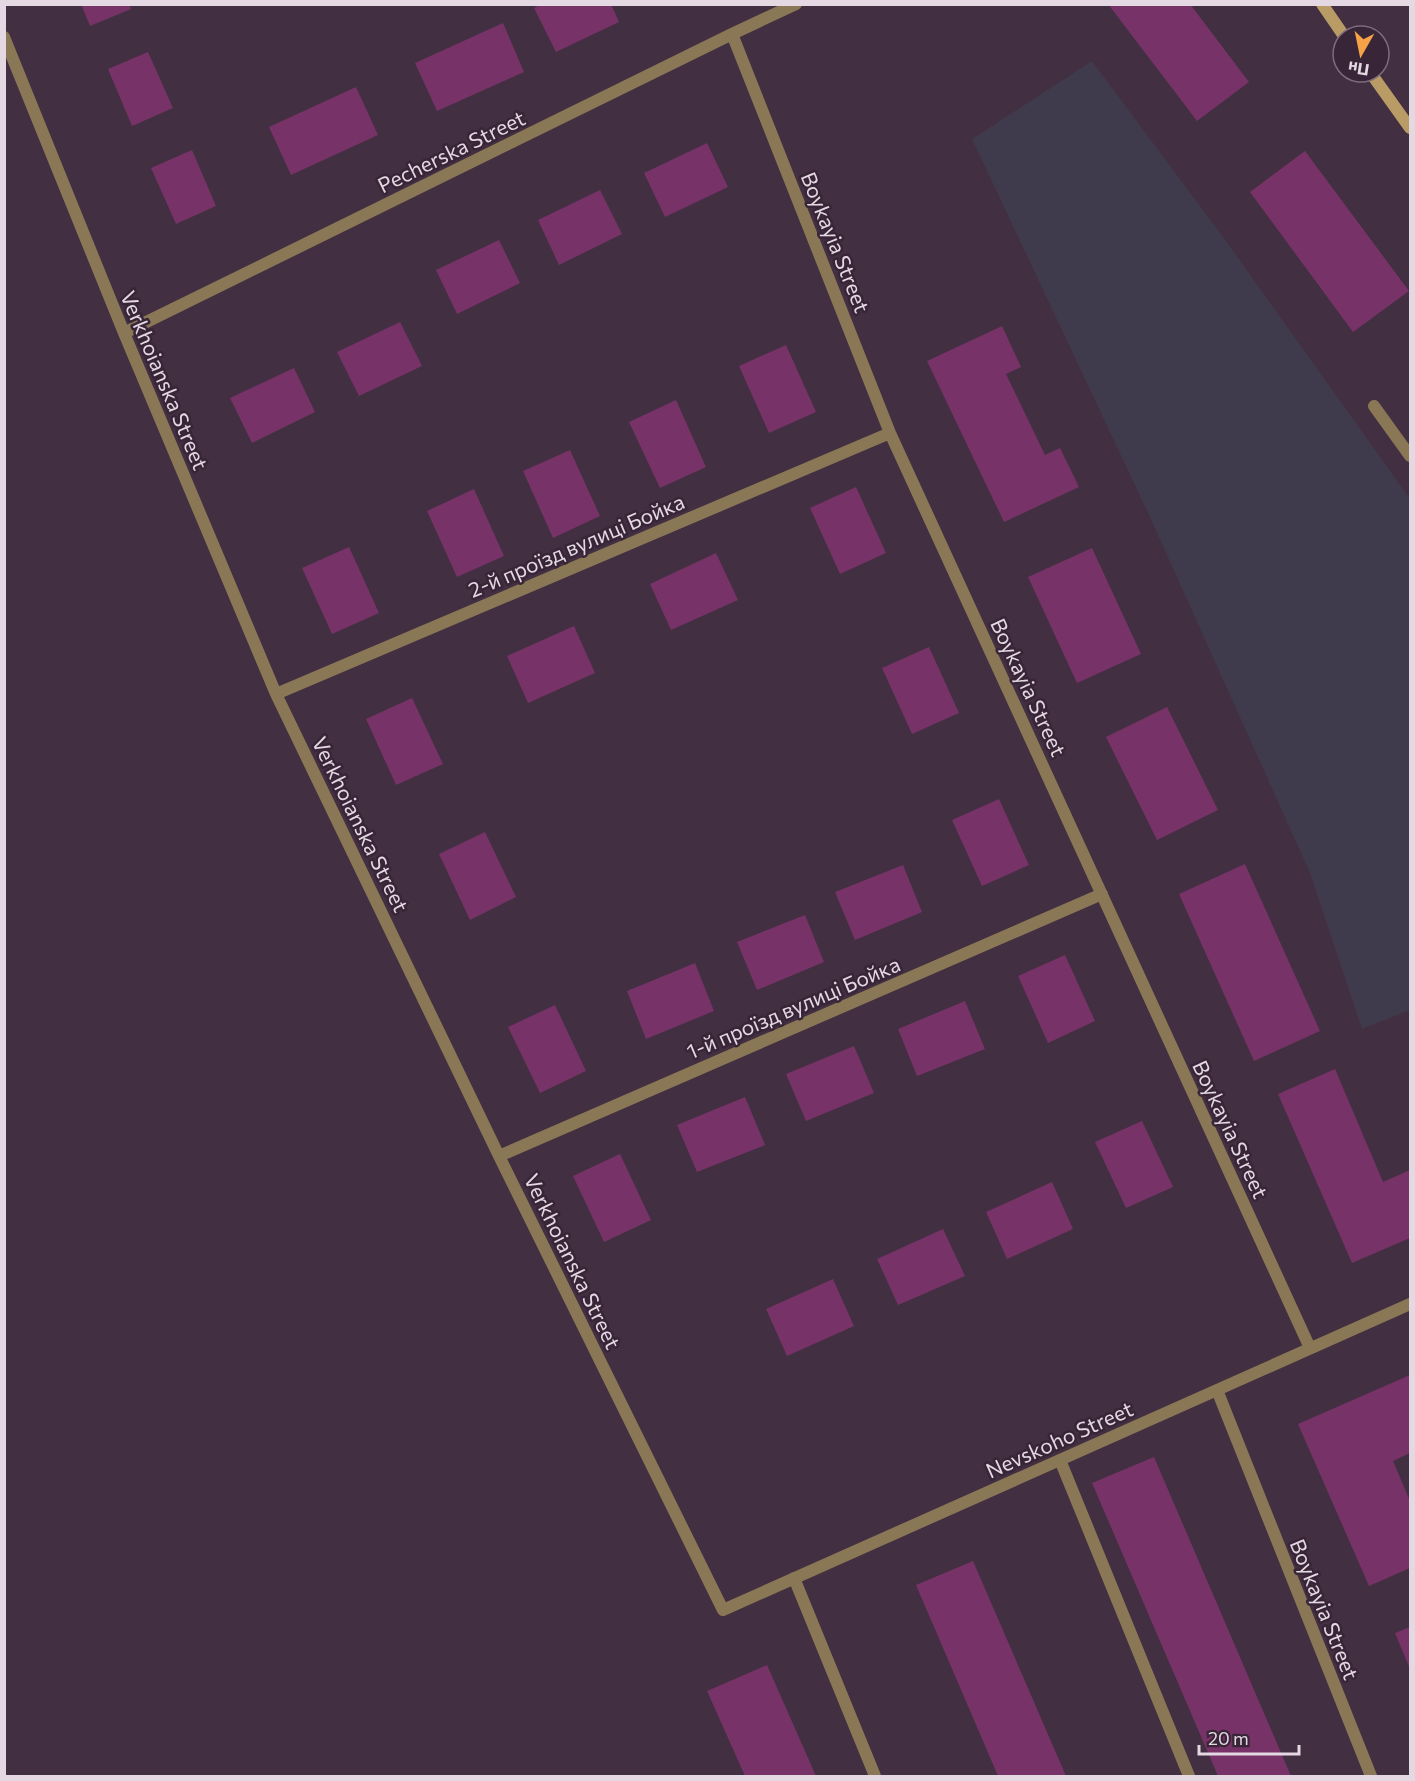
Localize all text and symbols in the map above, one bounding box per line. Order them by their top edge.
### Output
north arrow [1331,24,1391,84]
text: Пн [1347,58,1371,80]
street label: Pecherska Street [373,105,529,197]
street label: Boykayia Street [796,168,876,316]
street label: Verkhoianska Street [116,287,214,473]
street label: 2-й проїзд вулиці Бойка [464,488,688,602]
street label: Boykayia Street [986,614,1072,760]
street label: Verkhoianska Street [308,732,414,916]
street label: 1-й проїзд вулиці Бойка [682,951,904,1063]
street label: Boykayia Street [1188,1056,1274,1202]
street label: Verkhoianska Street [520,1169,626,1353]
street label: Nevskoho Street [982,1395,1136,1483]
street label: Boykayia Street [1285,1535,1365,1683]
scale bar [1199,1718,1300,1756]
text: 20 m [1208,1727,1249,1749]

